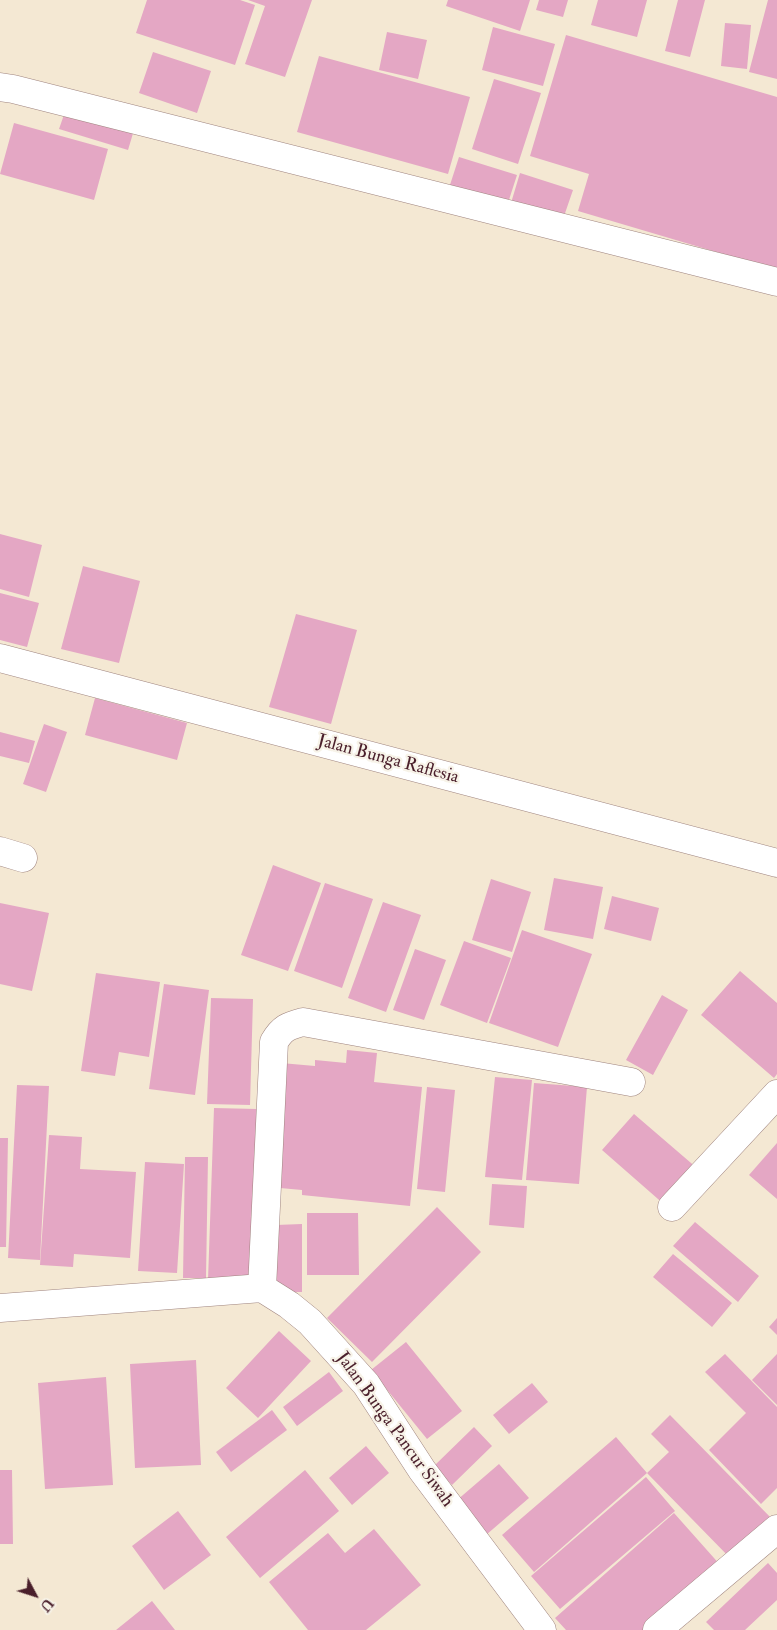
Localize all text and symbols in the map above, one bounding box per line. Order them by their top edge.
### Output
street label: Jalan Bunga Raflesia [315,731,461,789]
street label: Jalan Bunga Pancur Siwah [331,1348,457,1512]
north arrow [10,1570,60,1620]
text: U [37,1595,57,1615]

